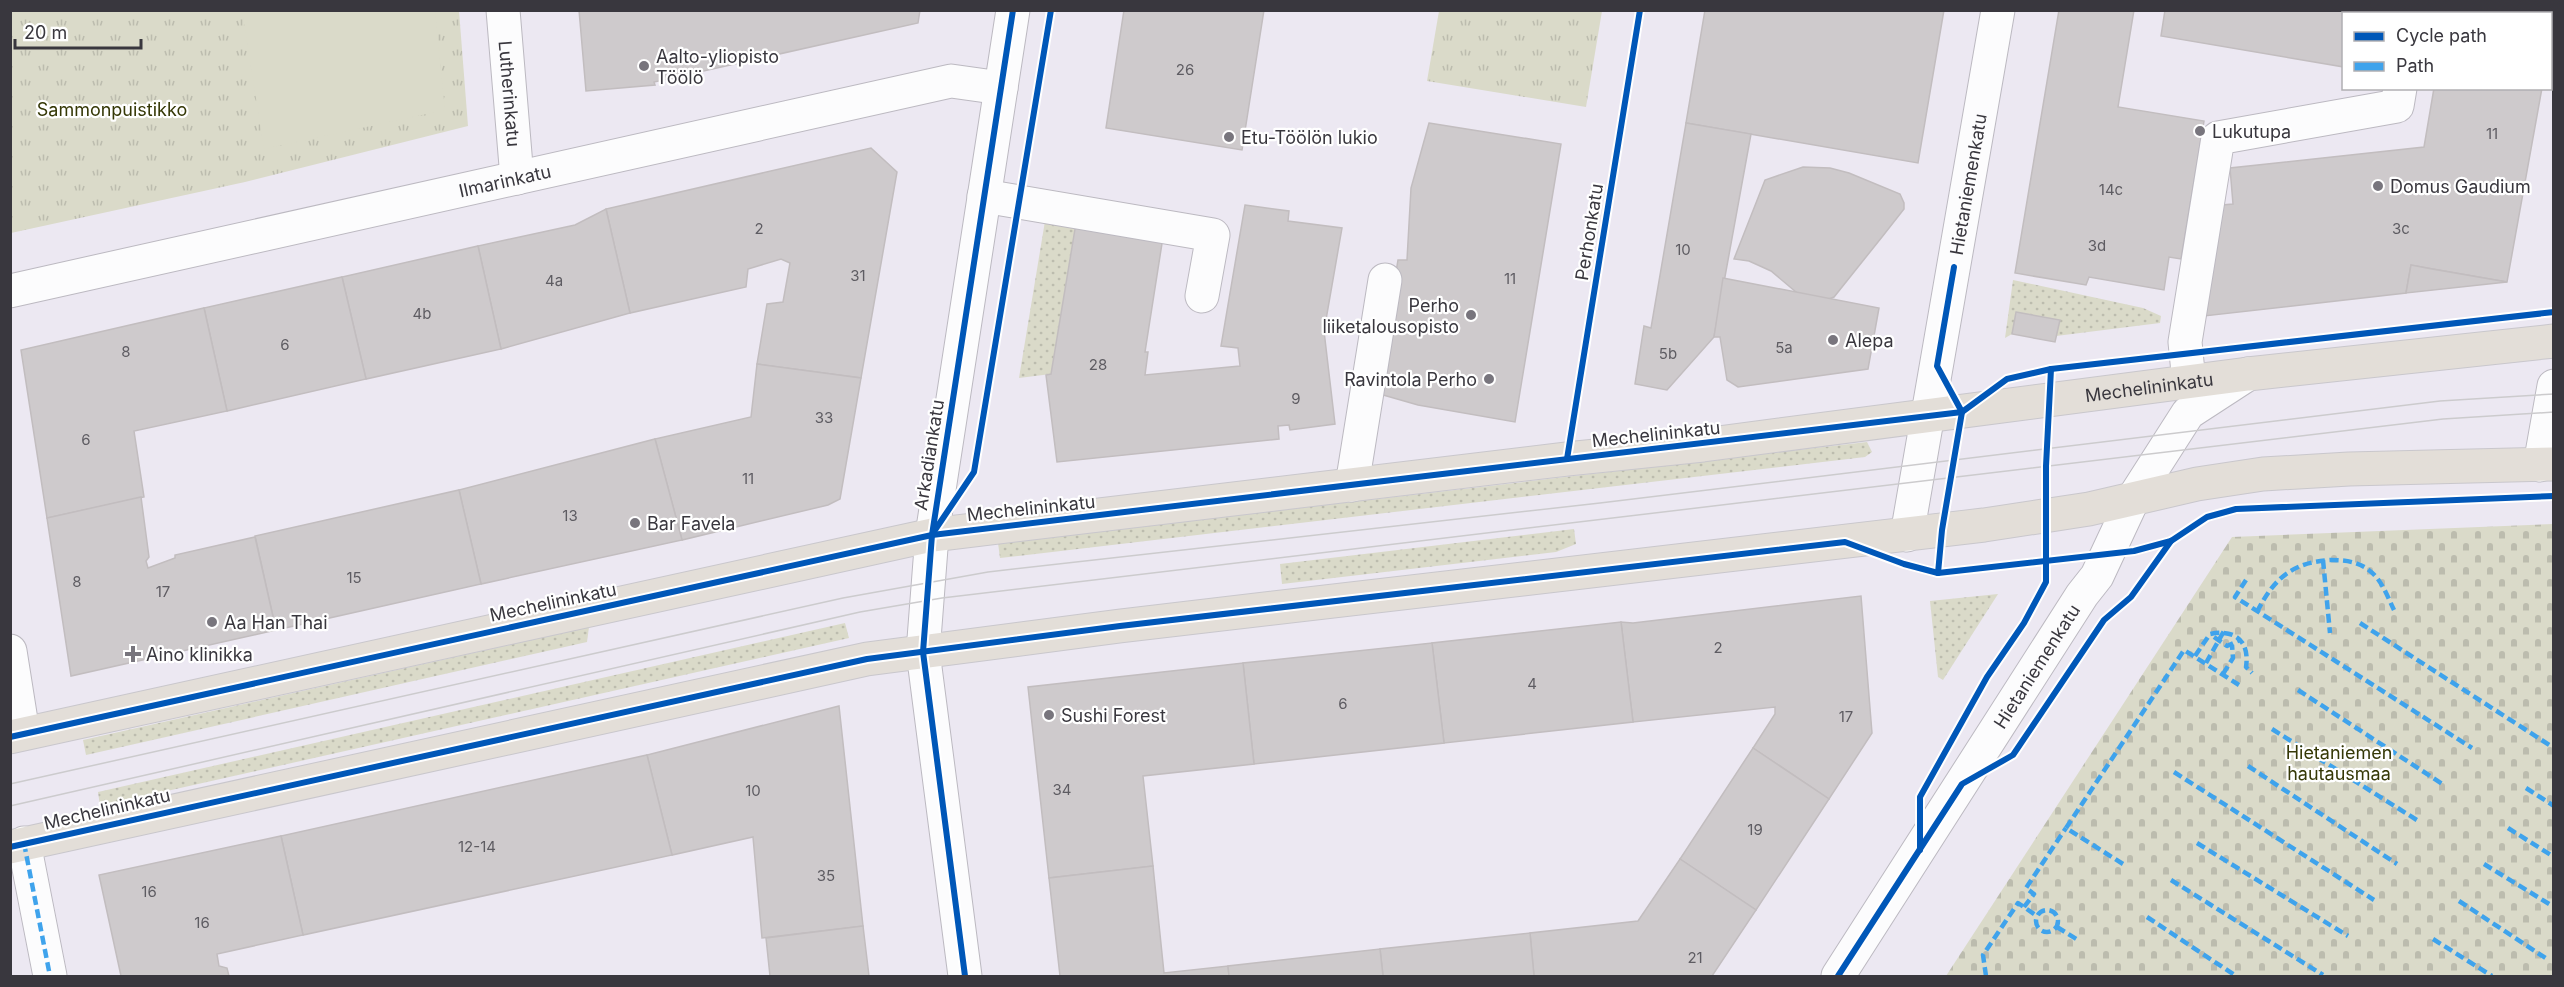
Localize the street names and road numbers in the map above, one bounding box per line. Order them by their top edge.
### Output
street label: Lutherinkatu [495,40,525,148]
street label: Hietaniemenkatu [1945,112,1990,257]
street label: Ilmarinkatu [457,160,553,201]
street label: Perhonkatu [1571,182,1607,282]
street label: Mechelininkatu [2084,368,2214,406]
street label: Arkadiankatu [910,398,948,512]
street label: Mechelininkatu [1591,417,1721,451]
street label: Mechelininkatu [966,491,1096,525]
street label: Mechelininkatu [488,578,618,626]
street label: Hietaniemenkatu [1989,600,2084,732]
street label: Mechelininkatu [42,784,172,834]

